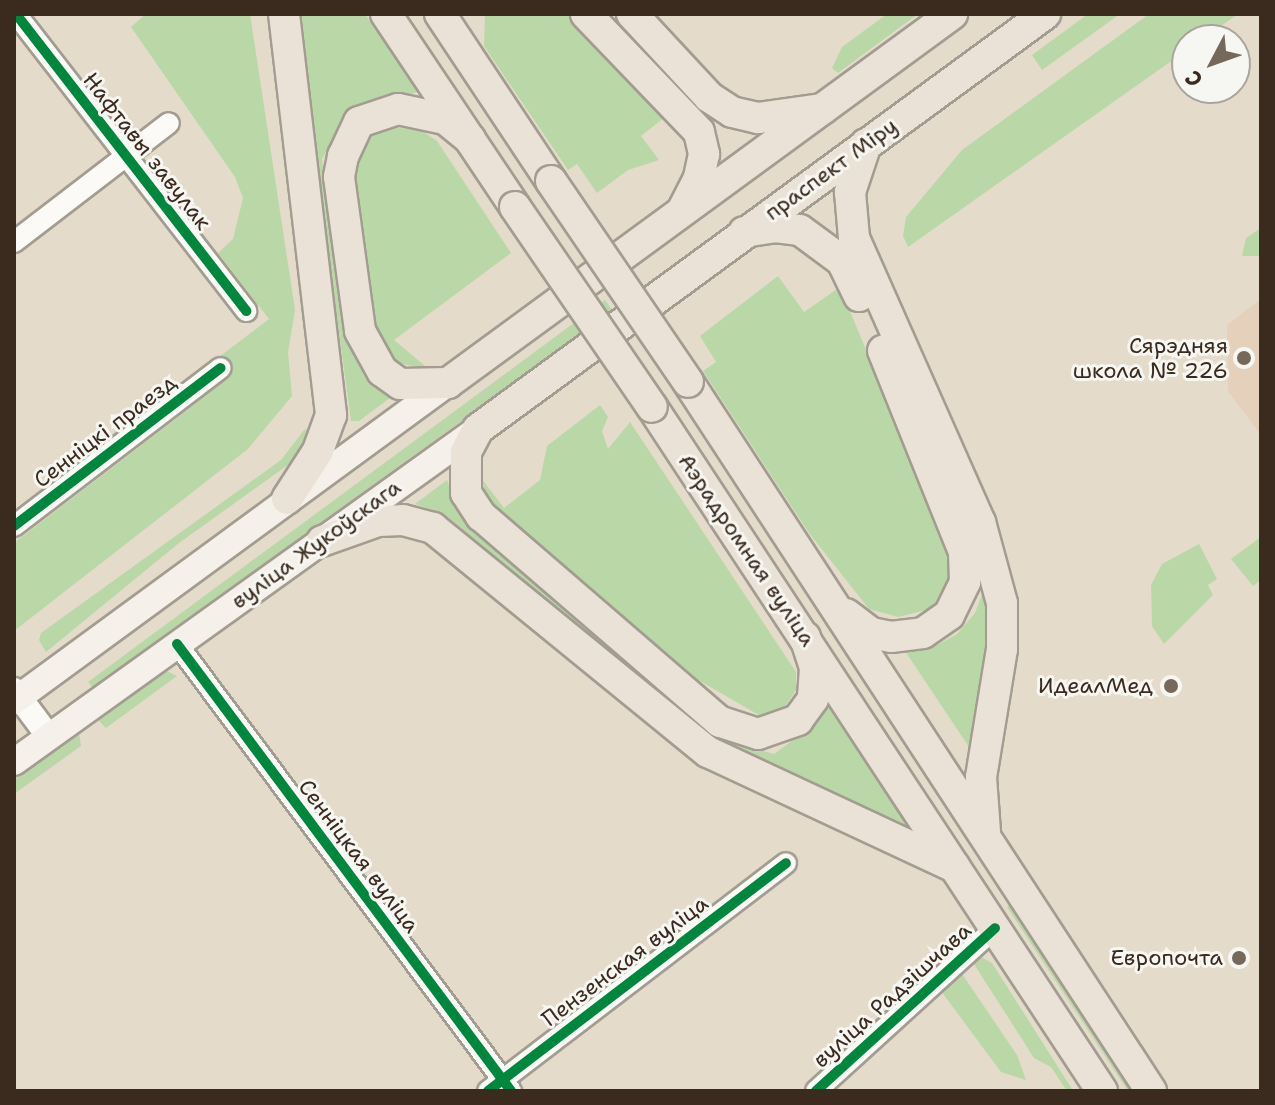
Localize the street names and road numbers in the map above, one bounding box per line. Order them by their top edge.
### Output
street label: Нафтавы завулак [77,67,217,235]
street label: праспект Міру [760,112,902,226]
street label: Сенніцкі праезд [29,369,181,493]
street label: Аэрадромная вуліца [673,449,821,651]
street label: вуліца Жукоўскага [226,474,406,614]
street label: Сенніцкая вуліца [293,774,425,938]
street label: Пензенская вуліца [537,890,713,1032]
street label: вуліца Радзішчава [807,917,977,1073]

